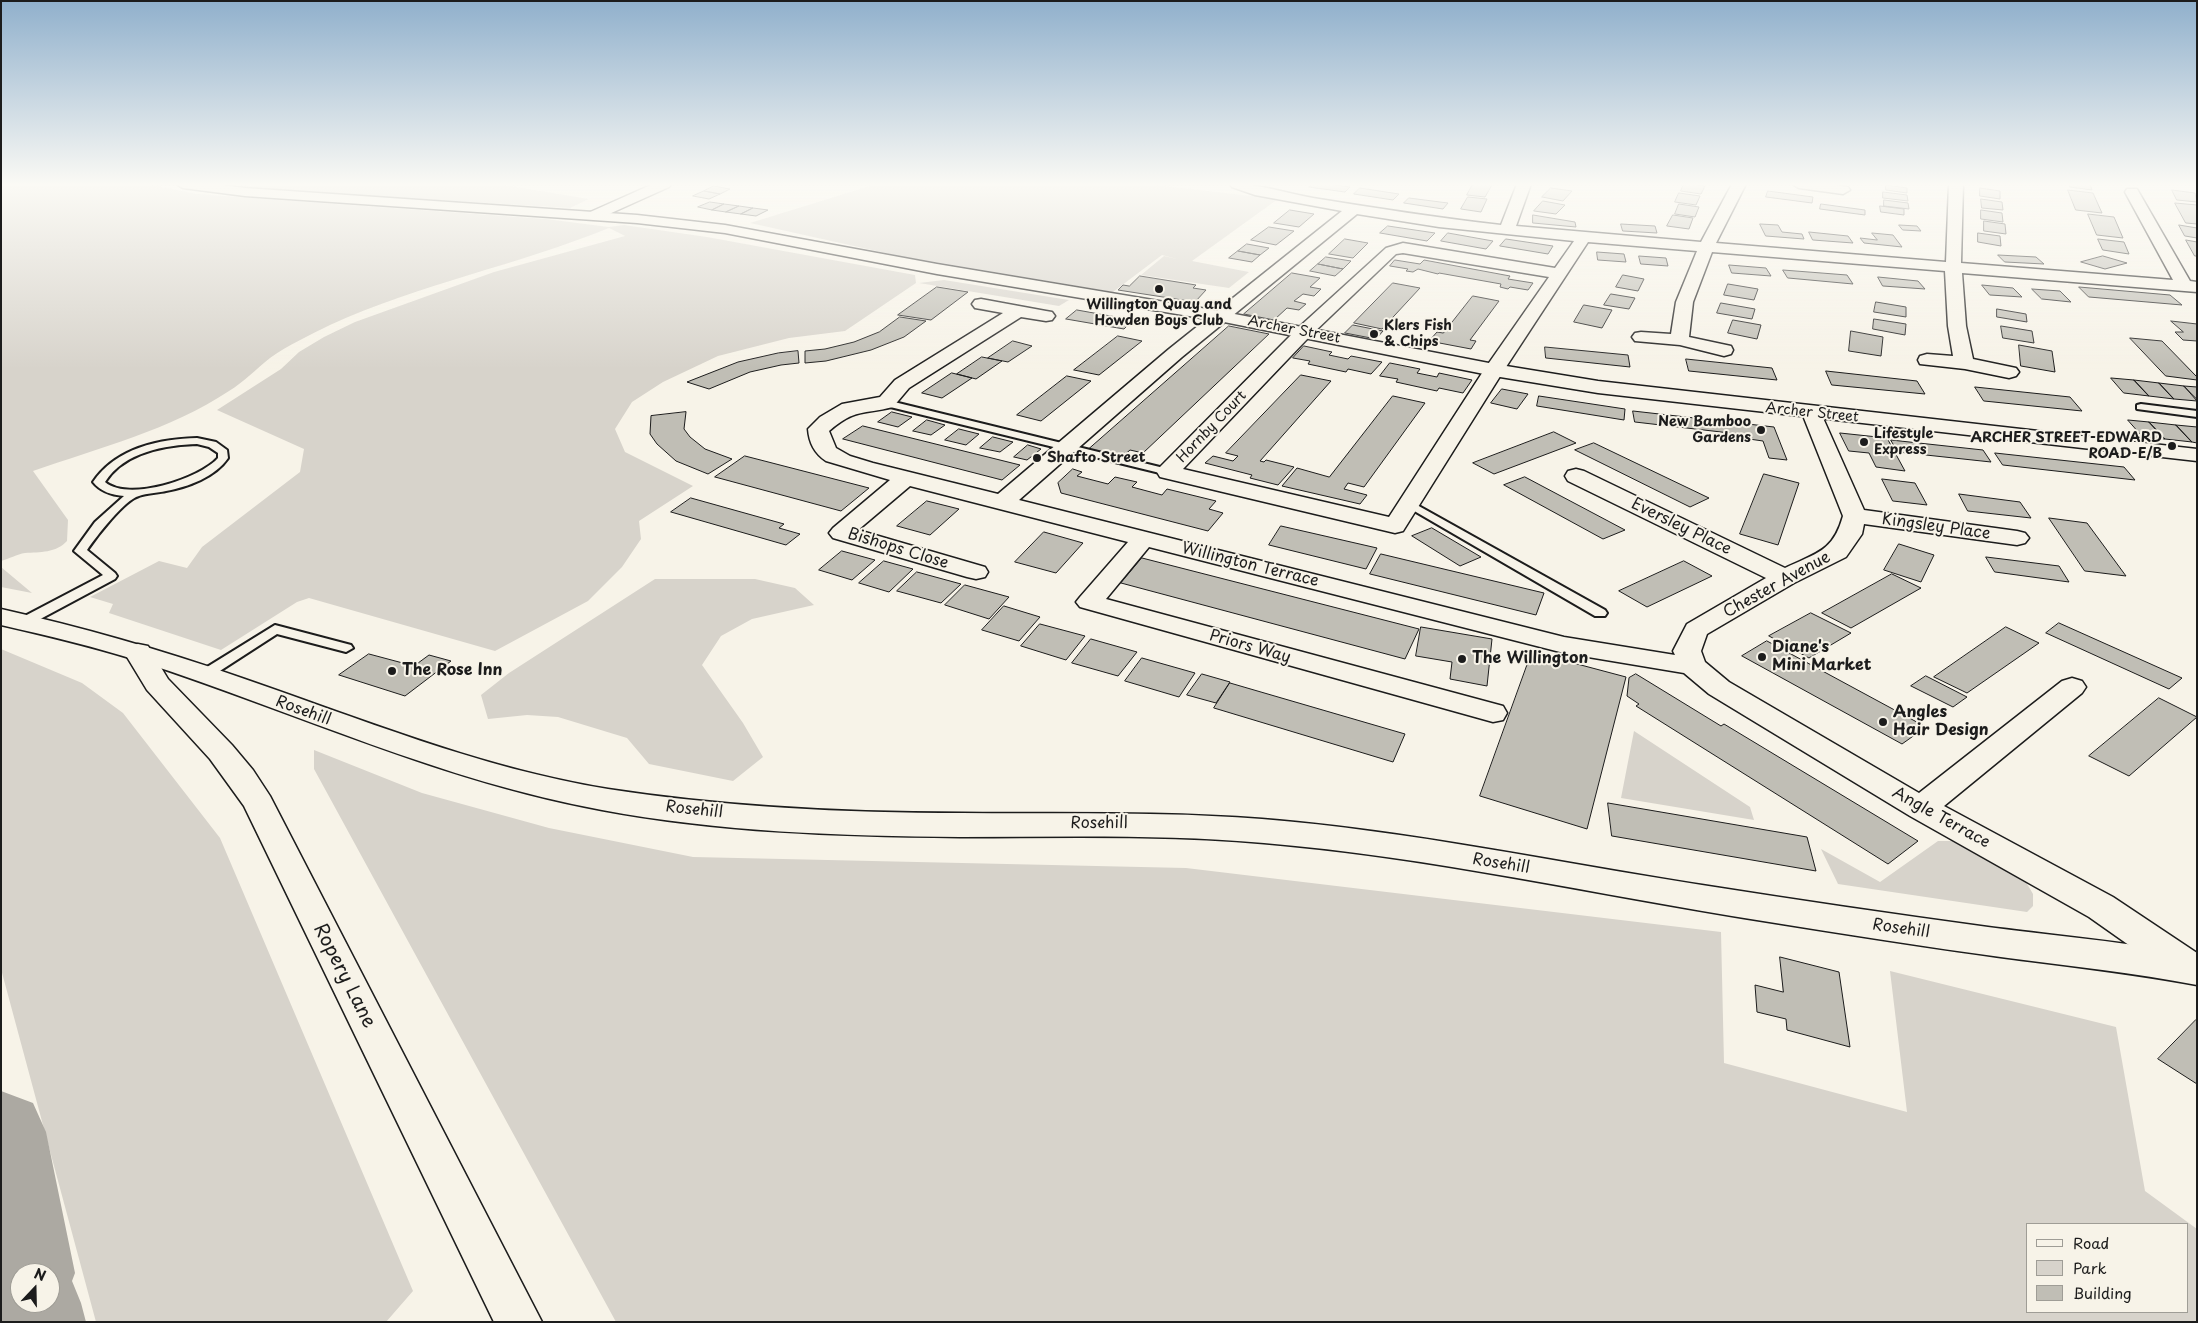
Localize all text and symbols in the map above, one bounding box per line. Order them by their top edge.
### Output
marker: Willington Quay and Howden Boys Club [1153,283,1165,295]
place label: Willington Quay and Howden Boys Club [1086,297,1232,330]
street label: Archer Street [1246,313,1342,347]
place label: Klers Fish & Chips [1384,318,1452,351]
marker: Klers Fish & Chips [1368,328,1380,340]
street label: Hornby Court [1174,388,1250,466]
street label: Archer Street [1765,400,1859,426]
place label: New Bamboo Gardens [1658,414,1751,447]
marker: New Bamboo Gardens [1755,424,1767,436]
place label: Lifestyle Express [1874,426,1933,458]
place label: ARCHER STREET-EDWARD ROAD-E/B [1970,430,2162,462]
marker: Lifestyle Express [1858,436,1870,448]
marker: ARCHER STREET-EDWARD ROAD-E/B [2166,440,2178,452]
place label: Shafto Street [1047,450,1146,466]
marker: Shafto Street [1031,452,1043,464]
street label: Eversley Place [1628,494,1734,560]
street label: Kingsley Place [1881,510,1991,544]
street label: Bishops Close [845,525,951,573]
street label: Willington Terrace [1179,539,1321,591]
street label: Chester Avenue [1720,548,1834,622]
street label: Priors Way [1207,626,1293,668]
place label: Diane's Mini Market [1772,638,1871,676]
place label: The Willington [1472,649,1588,669]
marker: Diane's Mini Market [1756,651,1768,663]
marker: The Willington [1456,653,1468,665]
place label: The Rose Inn [402,661,503,681]
marker: The Rose Inn [386,665,398,677]
street label: Rosehill [273,692,333,730]
place label: Angles Hair Design [1893,703,1989,741]
marker: Angles Hair Design [1877,716,1889,728]
street label: Angle Terrace [1889,783,1993,853]
street label: Rosehill [664,797,724,823]
street label: Rosehill [1070,814,1128,834]
street label: Rosehill [1471,850,1531,878]
street label: Rosehill [1871,915,1931,943]
street label: Ropery Lane [308,920,380,1032]
legend [2026,1223,2188,1313]
text: Road [2073,1231,2109,1254]
text: Park [2073,1256,2107,1279]
north arrow [10,1263,60,1313]
text: N [31,1263,49,1286]
text: Building [2073,1281,2132,1304]

